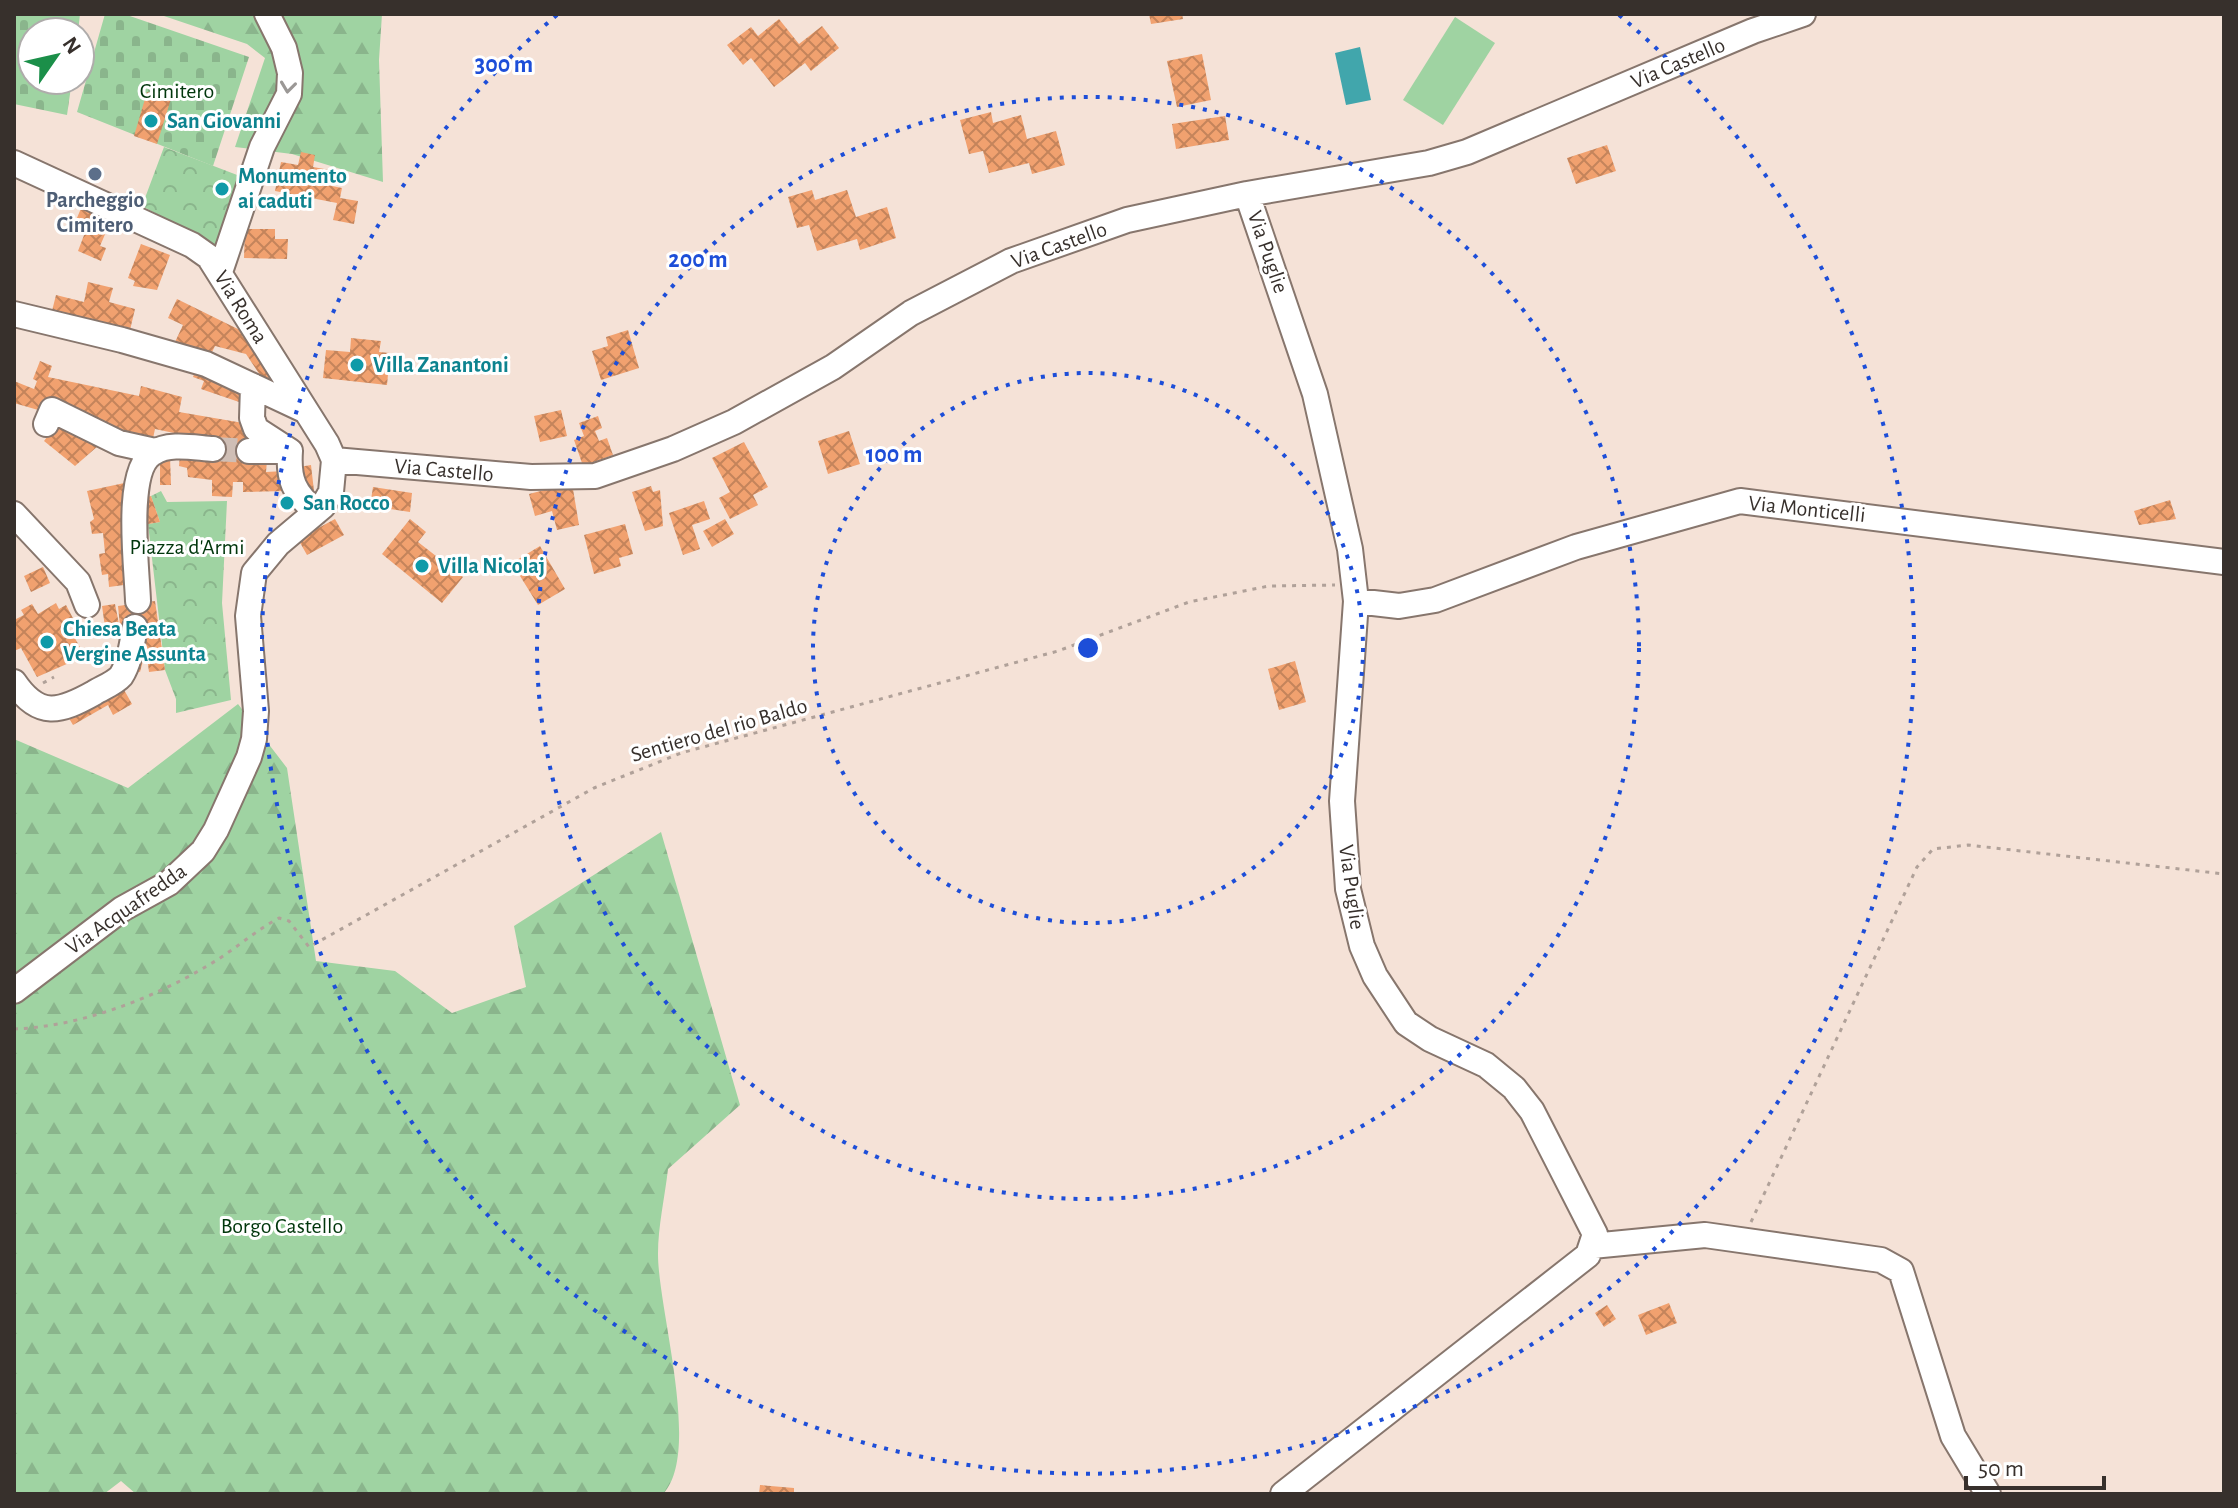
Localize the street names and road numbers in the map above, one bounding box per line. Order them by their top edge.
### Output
street label: Via Castello [1628,33,1728,93]
street label: Via Puglie [1244,208,1292,296]
street label: Via Castello [1008,218,1110,272]
street label: Via Roma [210,267,272,347]
street label: Via Castello [393,455,495,485]
street label: Via Monticelli [1747,492,1867,526]
street label: Sentiero del rio Baldo [628,694,810,766]
street label: Via Puglie [1335,843,1369,931]
street label: Via Acquafredda [62,859,190,959]

